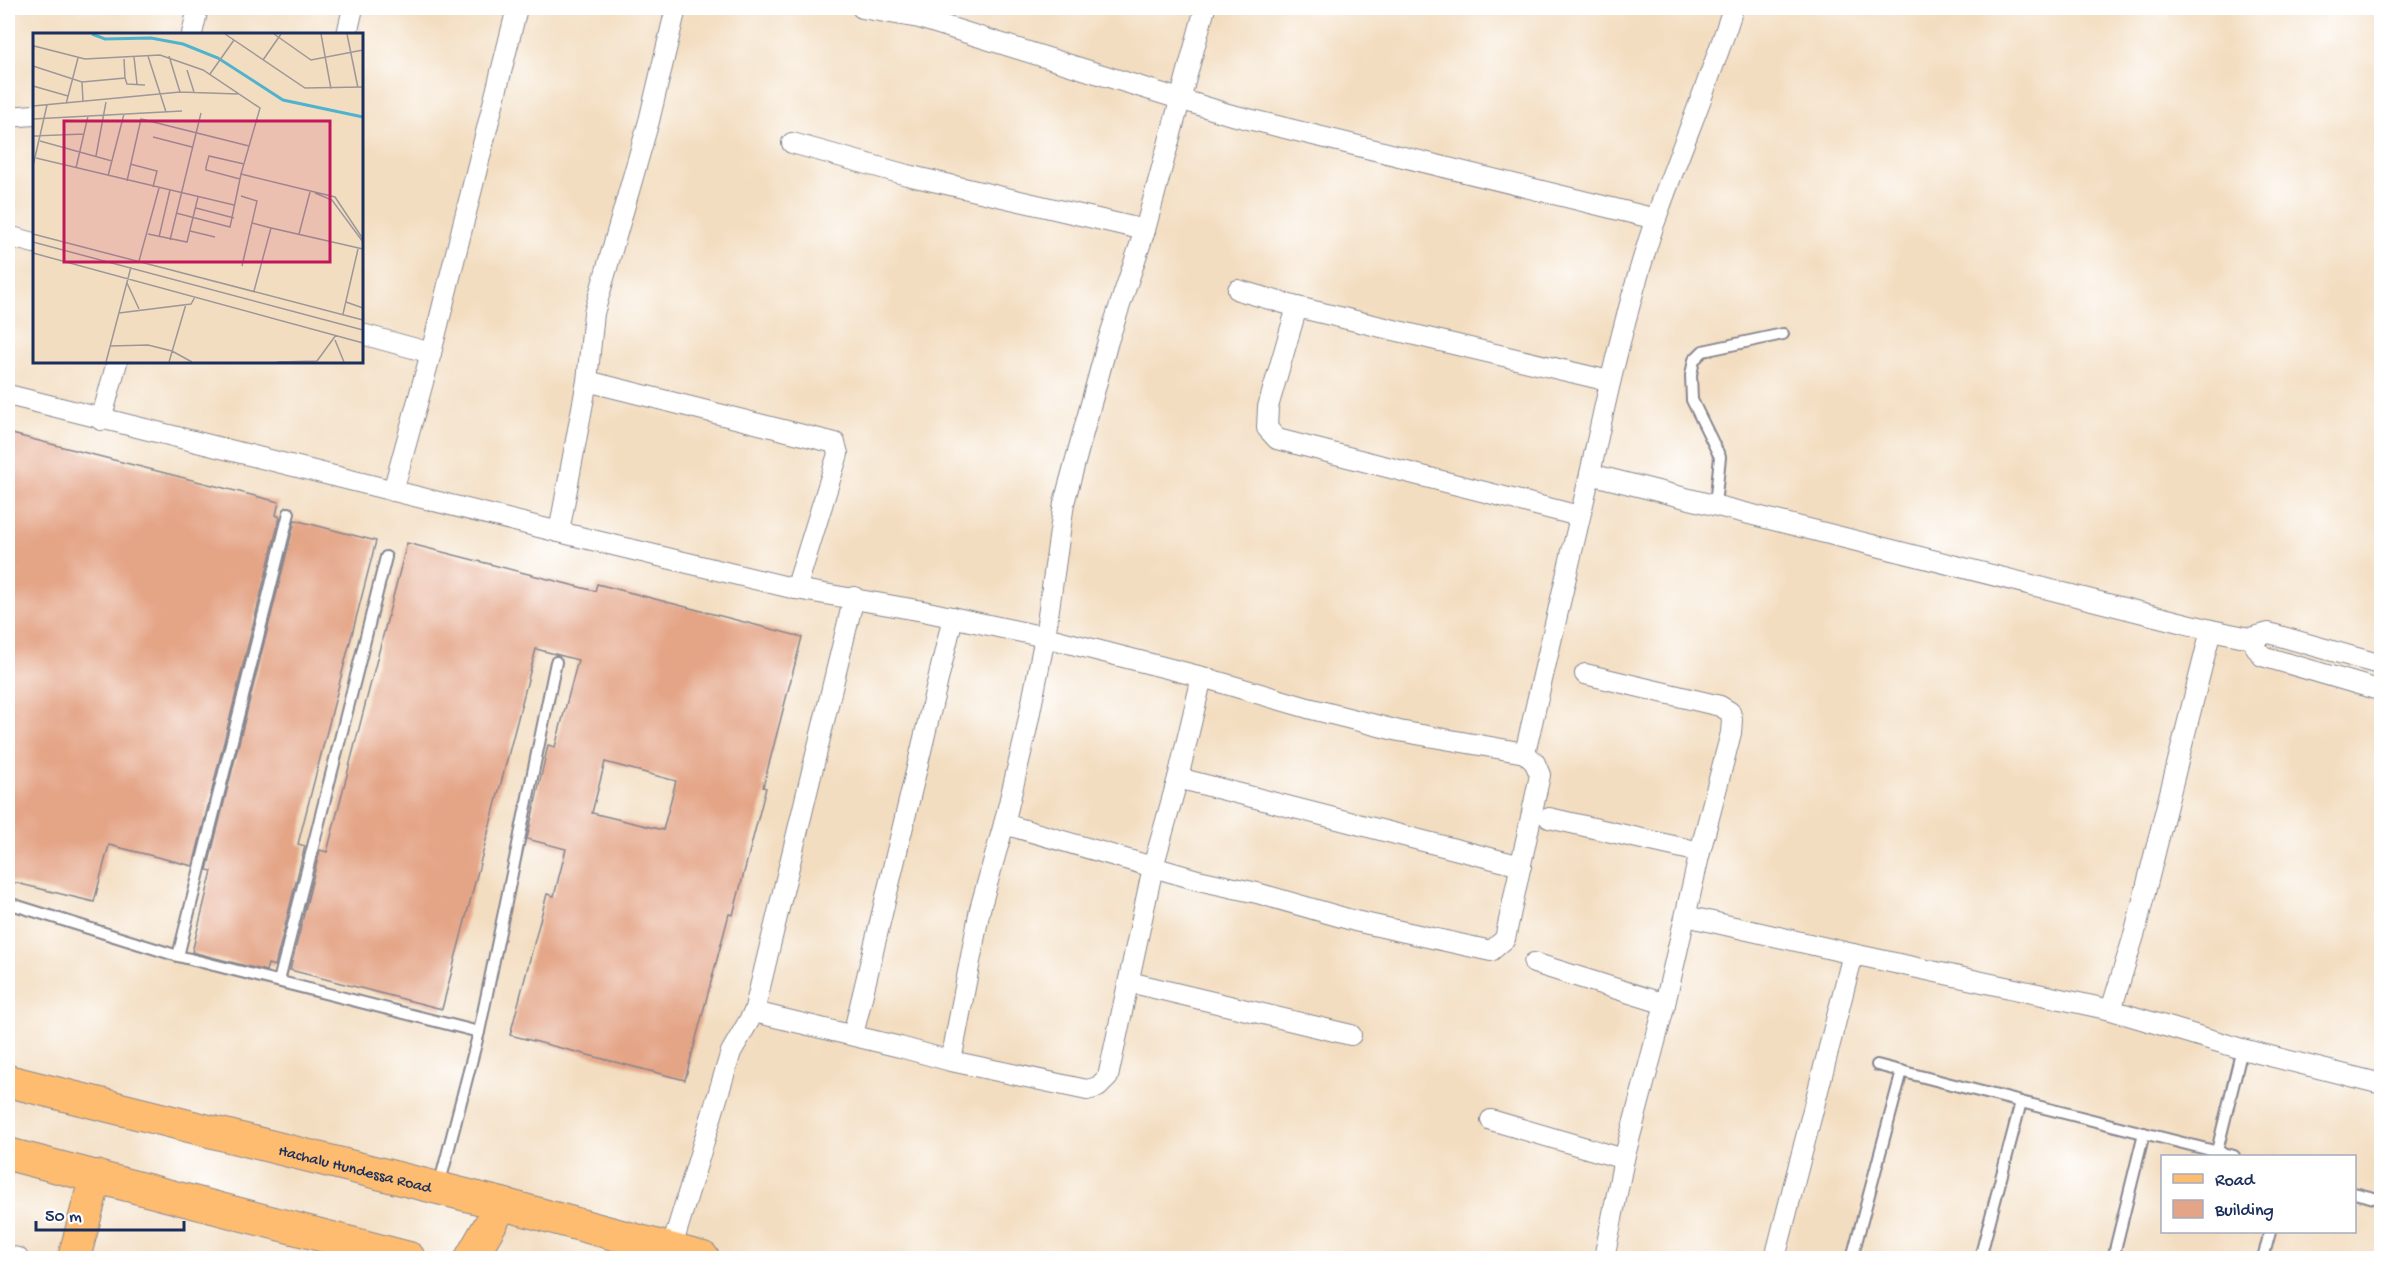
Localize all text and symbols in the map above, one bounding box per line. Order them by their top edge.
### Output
inset map [33,33,363,363]
street label: Hachalu Hundessa Road [276,1143,435,1199]
legend [2161,1155,2356,1233]
text: Road [2215,1171,2256,1192]
scale bar [36,1194,184,1232]
text: Building [2214,1201,2274,1222]
text: 50 m [45,1207,82,1228]

